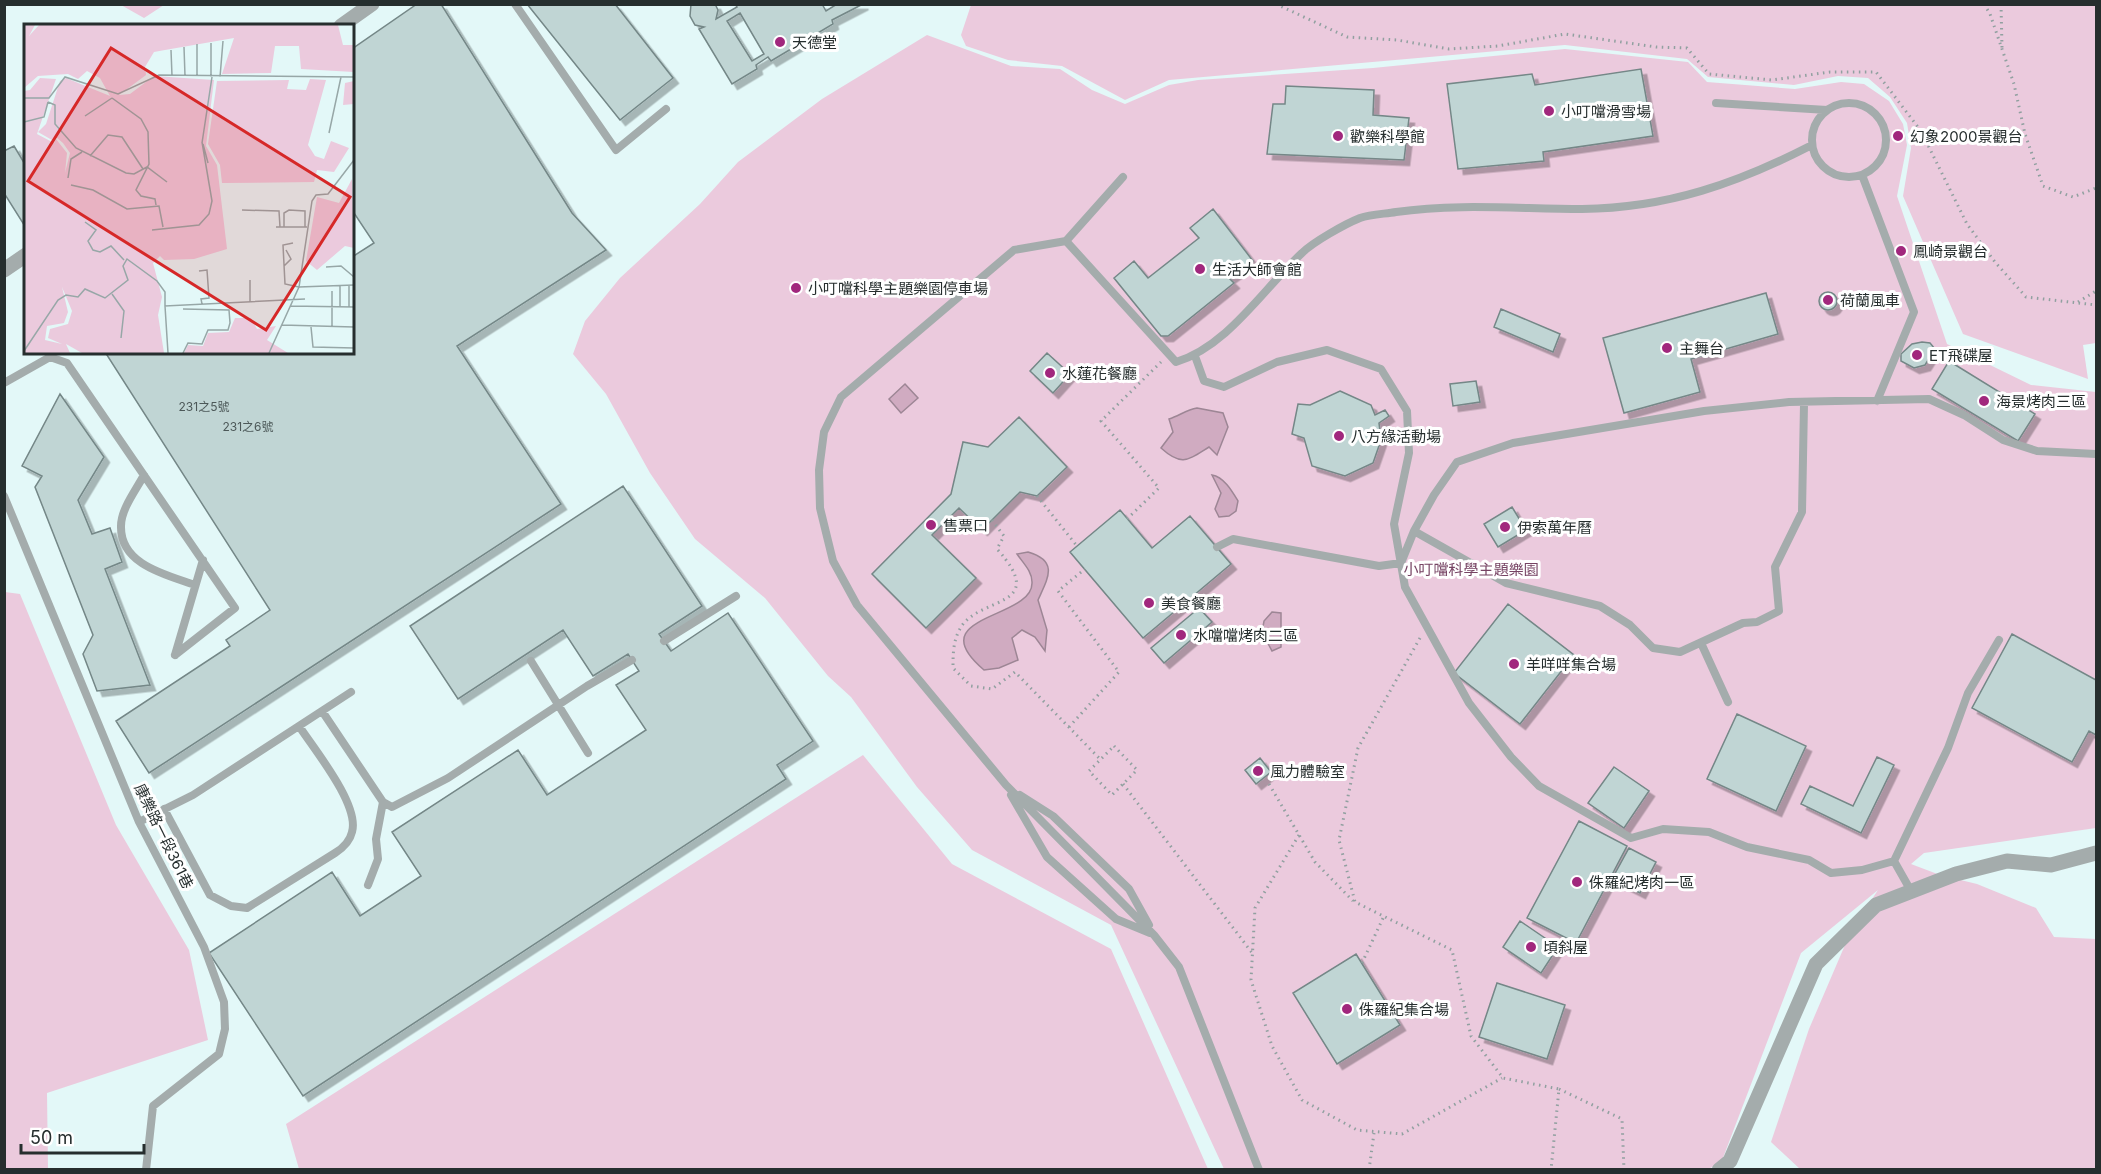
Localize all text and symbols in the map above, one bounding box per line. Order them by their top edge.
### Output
inset map [24,24,354,354]
place label: 天德堂 [792,33,837,52]
marker: 天德堂 [773,35,787,49]
place label: 小叮噹滑雪場 [1561,102,1651,121]
marker: 小叮噹滑雪場 [1542,104,1556,118]
place label: 歡樂科學館 [1350,127,1425,146]
place label: 幻象2000景觀台 [1910,127,2023,146]
marker: 歡樂科學館 [1331,129,1345,143]
marker: 幻象2000景觀台 [1891,129,1905,143]
place label: 鳳崎景觀台 [1913,242,1988,261]
marker: 鳳崎景觀台 [1894,244,1908,258]
place label: 生活大師會館 [1212,260,1302,279]
marker: 生活大師會館 [1193,262,1207,276]
place label: 小叮噹科學主題樂園停車場 [808,279,988,298]
marker: 小叮噹科學主題樂園停車場 [789,281,803,295]
place label: 荷蘭風車 [1840,291,1900,310]
marker: 荷蘭風車 [1821,293,1835,307]
place label: 主舞台 [1679,339,1724,358]
marker: 主舞台 [1660,341,1674,355]
place label: ET飛碟屋 [1929,346,1993,365]
marker: ET飛碟屋 [1910,348,1924,362]
place label: 水蓮花餐廳 [1062,364,1137,383]
marker: 水蓮花餐廳 [1043,366,1057,380]
place label: 海景烤肉三區 [1996,392,2086,411]
marker: 海景烤肉三區 [1977,394,1991,408]
house number: 231之5號 [179,399,229,414]
house number: 231之6號 [222,419,274,434]
place label: 八方緣活動場 [1351,427,1441,446]
marker: 八方緣活動場 [1332,429,1346,443]
place label: 售票口 [943,516,988,535]
marker: 售票口 [924,518,938,532]
place label: 伊索萬年曆 [1517,518,1592,537]
marker: 伊索萬年曆 [1498,520,1512,534]
park label: 小叮噹科學主題樂園 [1403,560,1539,579]
place label: 美食餐廳 [1161,594,1221,613]
marker: 美食餐廳 [1142,596,1156,610]
place label: 水噹噹烤肉二區 [1193,626,1298,645]
marker: 水噹噹烤肉二區 [1174,628,1188,642]
place label: 羊咩咩集合場 [1526,655,1616,674]
marker: 羊咩咩集合場 [1507,657,1521,671]
place label: 風力體驗室 [1270,762,1345,781]
marker: 風力體驗室 [1251,764,1265,778]
street label: 康樂路一段361巷 [130,780,198,892]
place label: 侏羅紀烤肉一區 [1589,873,1694,892]
marker: 侏羅紀烤肉一區 [1570,875,1584,889]
place label: 頃斜屋 [1543,938,1588,957]
marker: 頃斜屋 [1524,940,1538,954]
place label: 侏羅紀集合場 [1359,1000,1449,1019]
marker: 侏羅紀集合場 [1340,1002,1354,1016]
scale bar [21,1117,144,1155]
text: 50 m [30,1127,73,1148]

